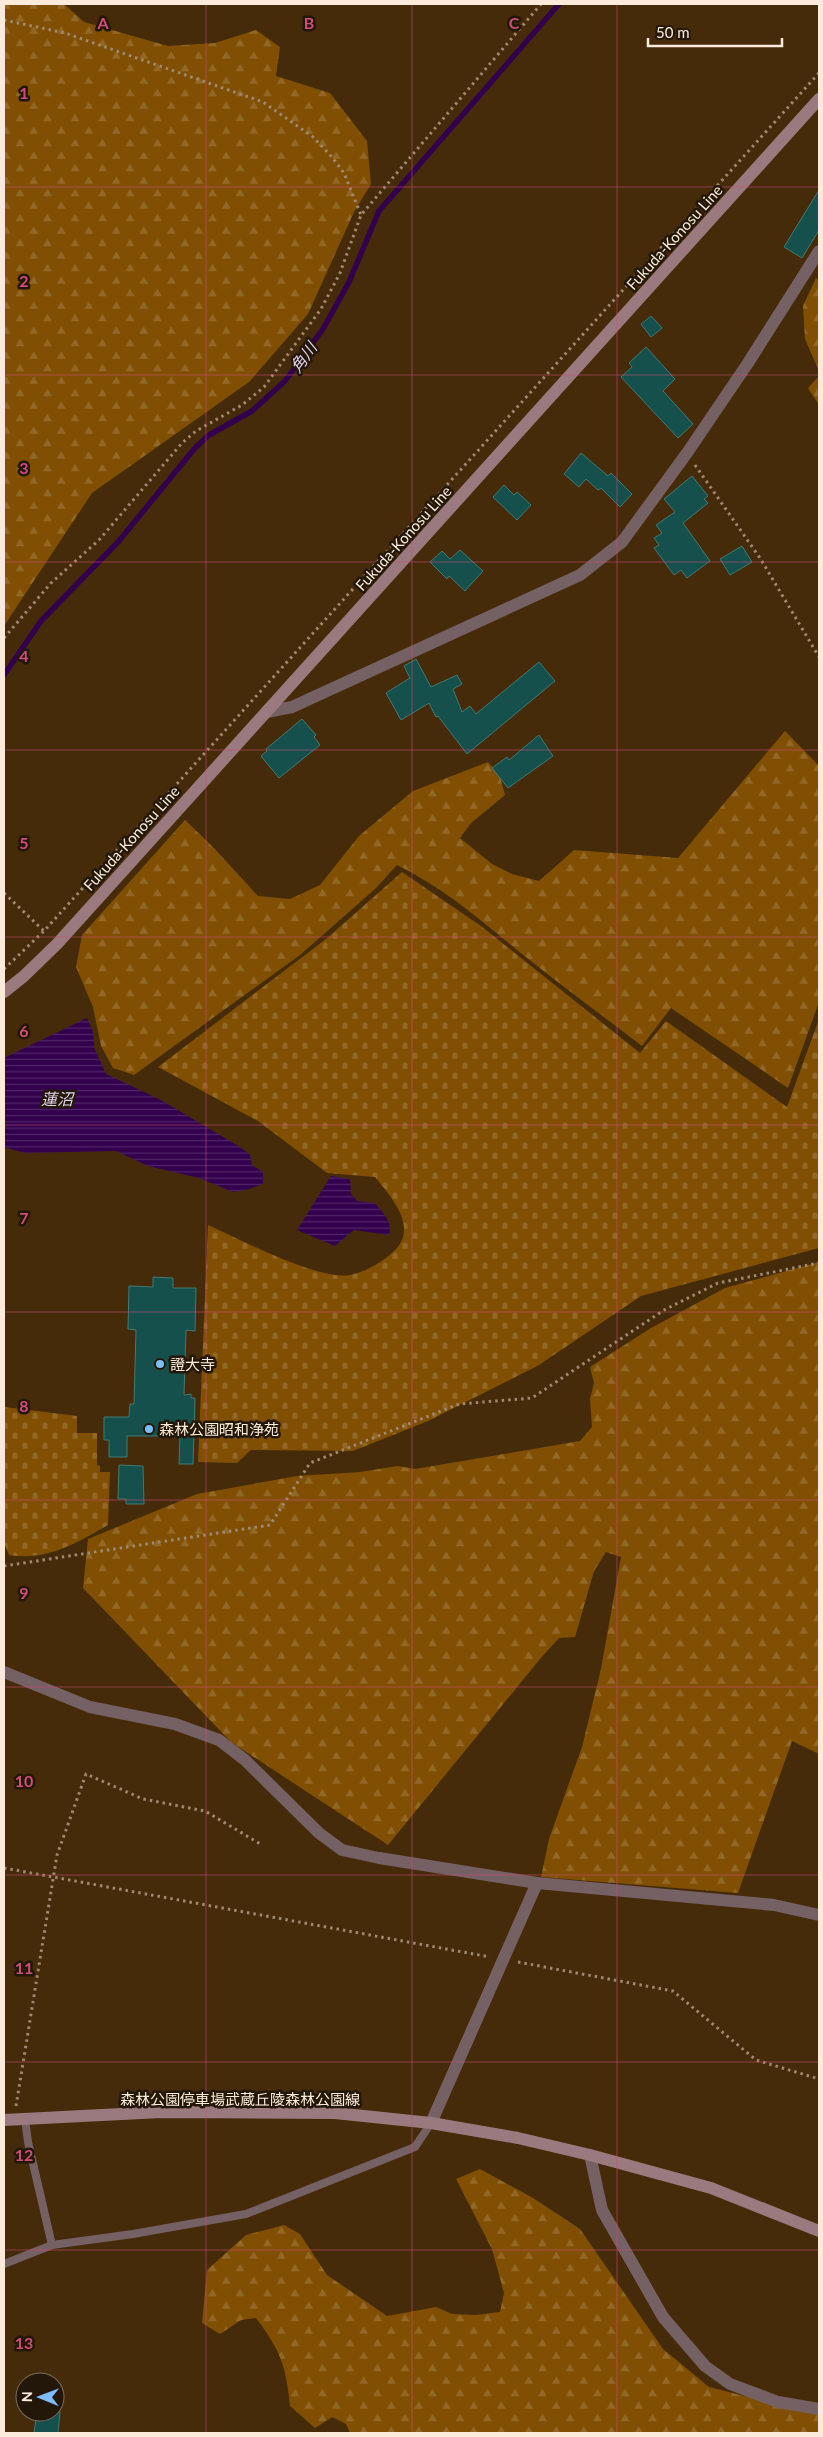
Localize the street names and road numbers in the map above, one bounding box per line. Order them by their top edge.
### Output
street label: Fukuda-Konosu Line [622,181,726,293]
street label: Fukuda-Konosu Line [351,482,455,594]
street label: Fukuda-Konosu Line [79,782,183,894]
street label: 森林公園停車場武蔵丘陵森林公園線 [120,2090,360,2108]

